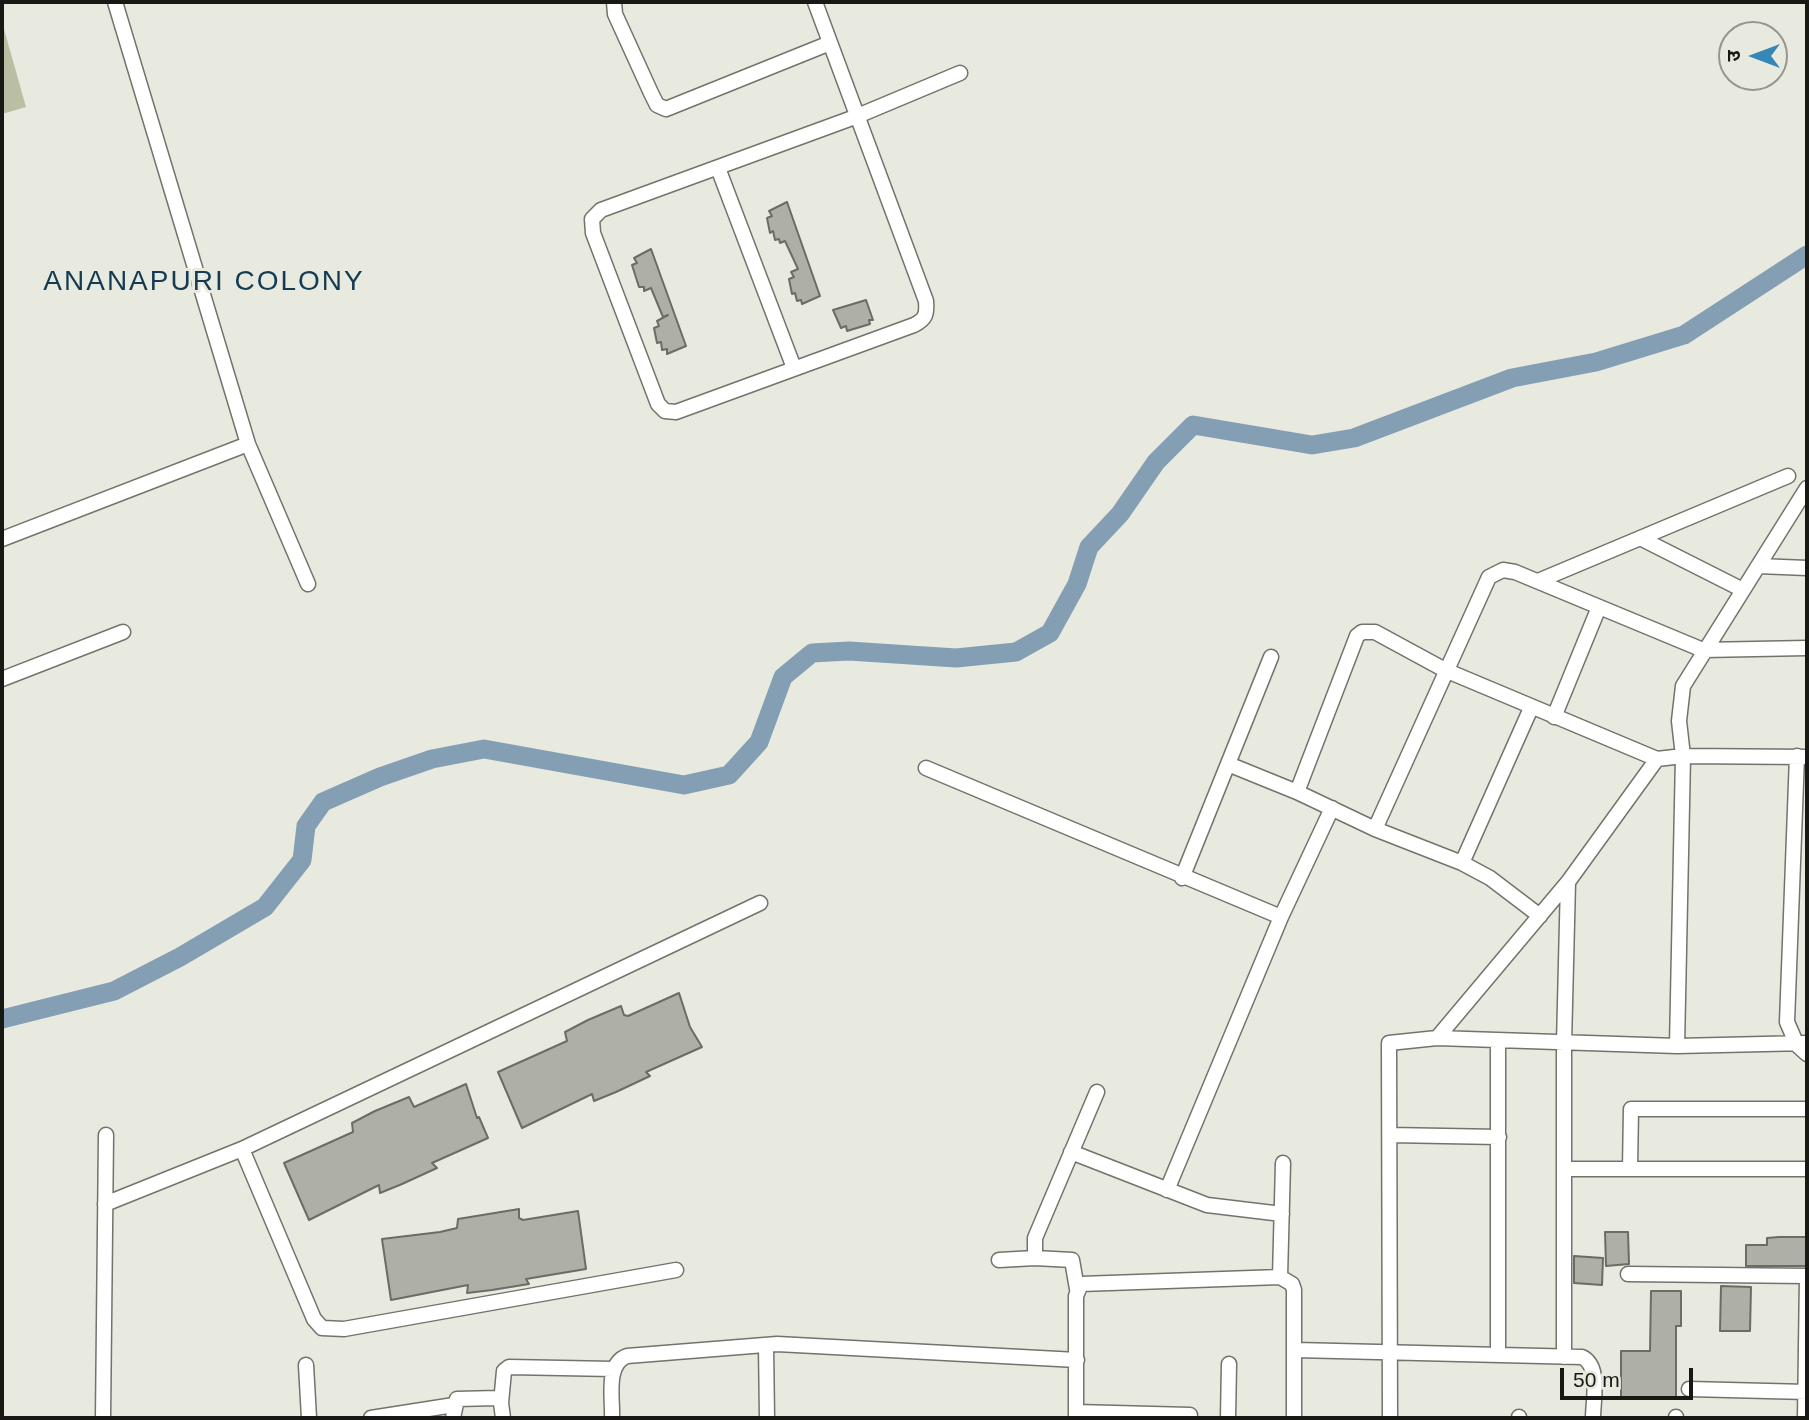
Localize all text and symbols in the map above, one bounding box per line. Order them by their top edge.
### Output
north arrow [1718,21,1788,91]
text: उ [1723,50,1744,62]
district label: ANANAPURI COLONY [45,265,363,299]
scale bar [1564,1354,1697,1398]
text: 50 m [1573,1368,1620,1391]

